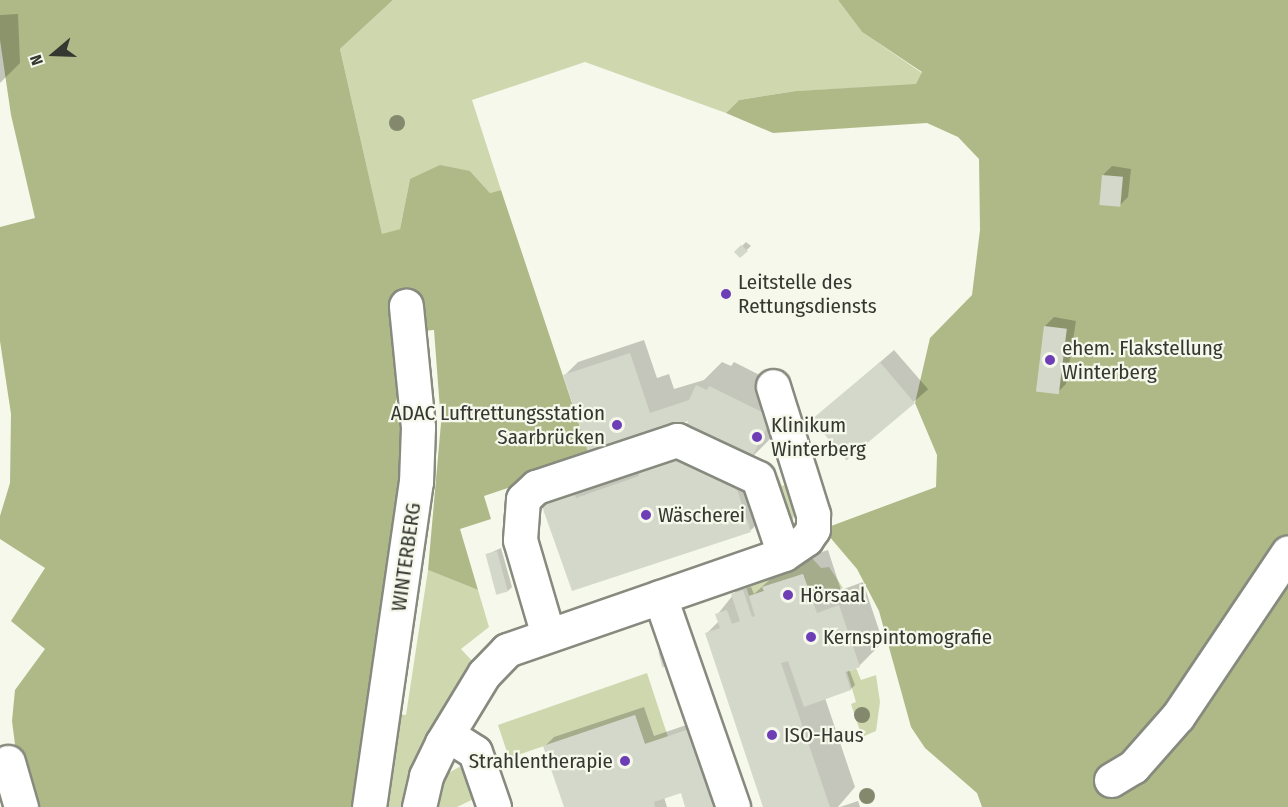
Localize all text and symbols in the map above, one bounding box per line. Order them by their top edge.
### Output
north arrow [24,24,84,84]
text: N [26,52,47,68]
place label: Leitstelle des Rettungsdiensts [738,269,877,319]
marker: Leitstelle des Rettungsdiensts [719,287,733,301]
place label: ehem. Flakstellung Winterberg [1062,335,1223,385]
marker: ehem. Flakstellung Winterberg [1043,353,1057,367]
place label: ADAC Luftrettungsstation Saarbrücken [391,400,605,450]
place label: Klinikum Winterberg [771,412,866,462]
marker: ADAC Luftrettungsstation Saarbrücken [610,418,624,432]
marker: Klinikum Winterberg [748,428,766,446]
street label: WINTERBERG [386,501,426,613]
place label: Wäscherei [658,502,745,528]
marker: Wäscherei [639,508,653,522]
place label: Hörsaal [800,582,865,608]
marker: Hörsaal [781,588,795,602]
place label: Kernspintomografie [823,624,992,650]
marker: Kernspintomografie [804,630,818,644]
place label: ISO-Haus [784,722,864,748]
marker: ISO-Haus [765,728,779,742]
place label: Strahlentherapie [469,748,613,774]
marker: Strahlentherapie [618,754,632,768]

